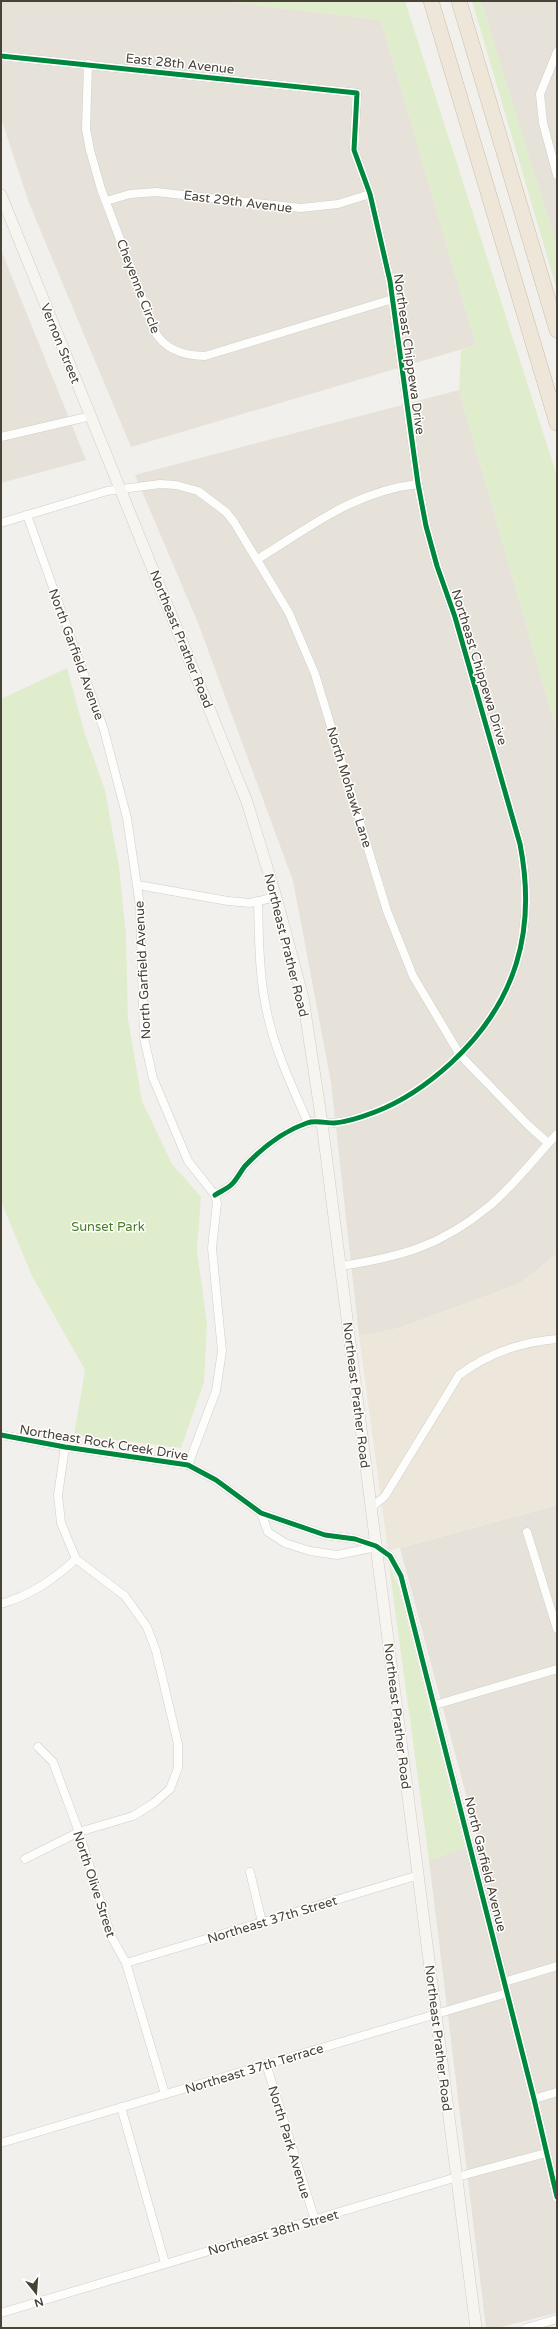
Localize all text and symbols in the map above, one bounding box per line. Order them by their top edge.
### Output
street label: East 28th Avenue [125,50,235,78]
street label: East 29th Avenue [183,187,293,217]
street label: Cheyenne Circle [113,237,163,336]
street label: Northeast Chippewa Drive [390,273,428,435]
street label: Vernon Street [37,301,83,386]
street label: Northeast Prather Road [146,568,216,711]
street label: North Garfield Avenue [45,587,107,722]
street label: Northeast Chippewa Drive [448,587,510,747]
street label: North Mohawk Lane [323,725,375,850]
street label: Northeast Prather Road [260,872,312,1019]
street label: North Garfield Avenue [131,900,155,1040]
park label: Sunset Park [71,1219,145,1235]
street label: Northeast Prather Road [339,1321,373,1469]
street label: Northeast Rock Creek Drive [18,1422,189,1464]
street label: Northeast Prather Road [380,1642,414,1790]
street label: North Garfield Avenue [461,1795,510,1933]
street label: North Olive Street [69,1829,119,1940]
street label: Northeast 37th Street [205,1893,339,1947]
street label: Northeast Prather Road [421,1964,455,2112]
street label: Northeast 37th Terrace [183,2040,325,2098]
street label: North Park Avenue [264,2084,314,2201]
street label: Northeast 38th Street [206,2207,340,2259]
north arrow [16,2273,56,2313]
text: N [33,2295,45,2310]

